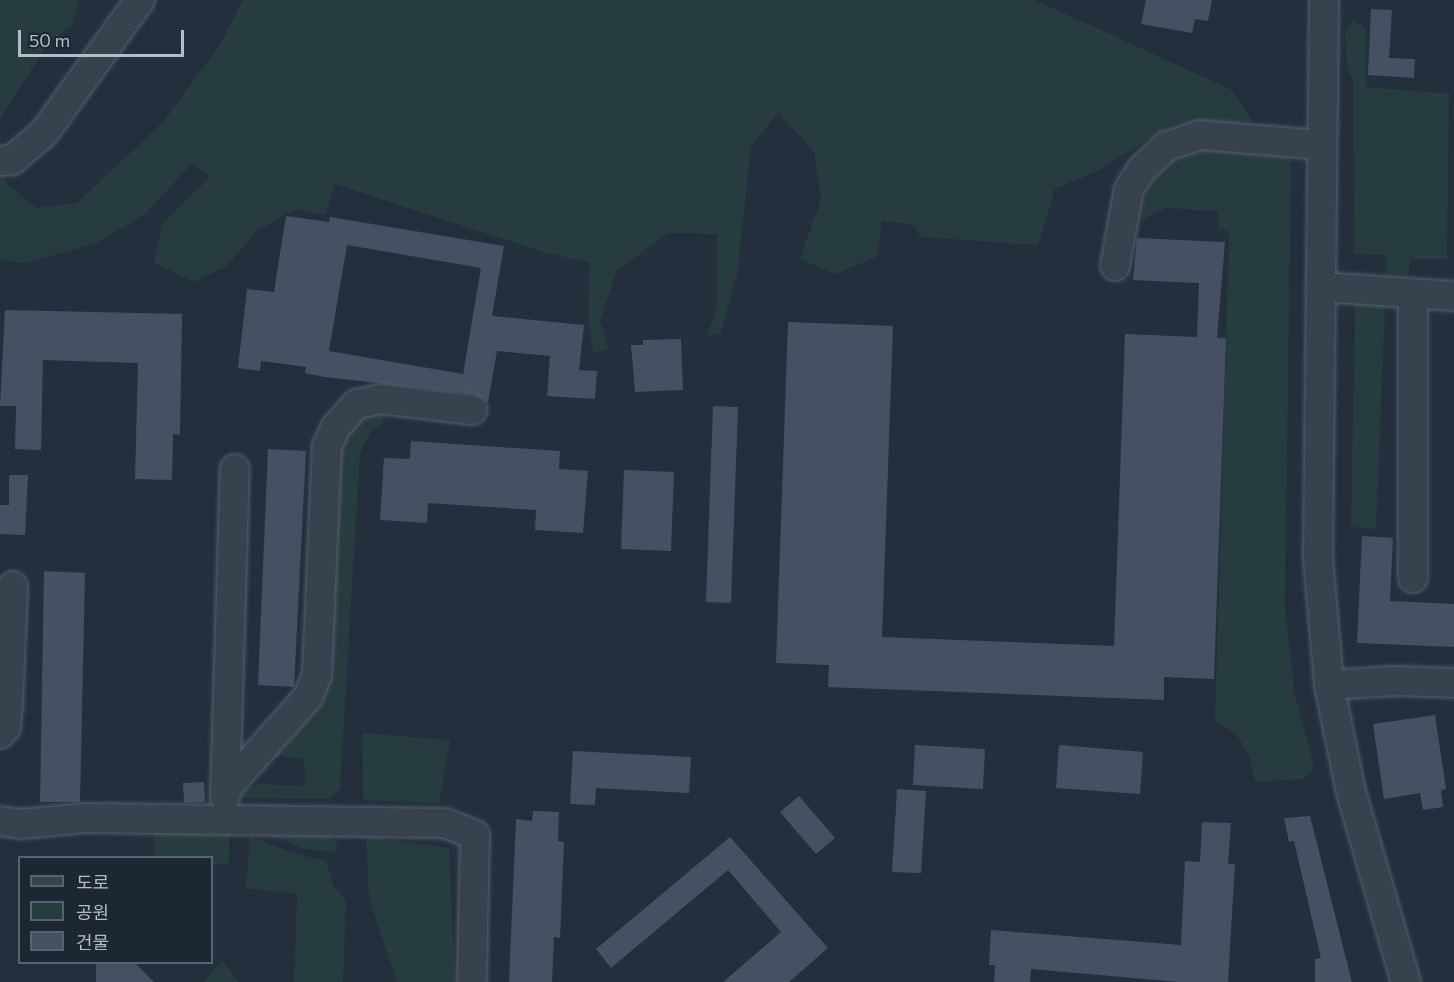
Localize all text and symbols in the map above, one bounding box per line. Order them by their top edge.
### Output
scale bar [21,18,188,56]
text: 50 m [29,29,70,51]
legend [18,856,213,964]
text: 도로 [76,871,109,893]
text: 공원 [76,901,109,923]
text: 건물 [76,931,109,953]

